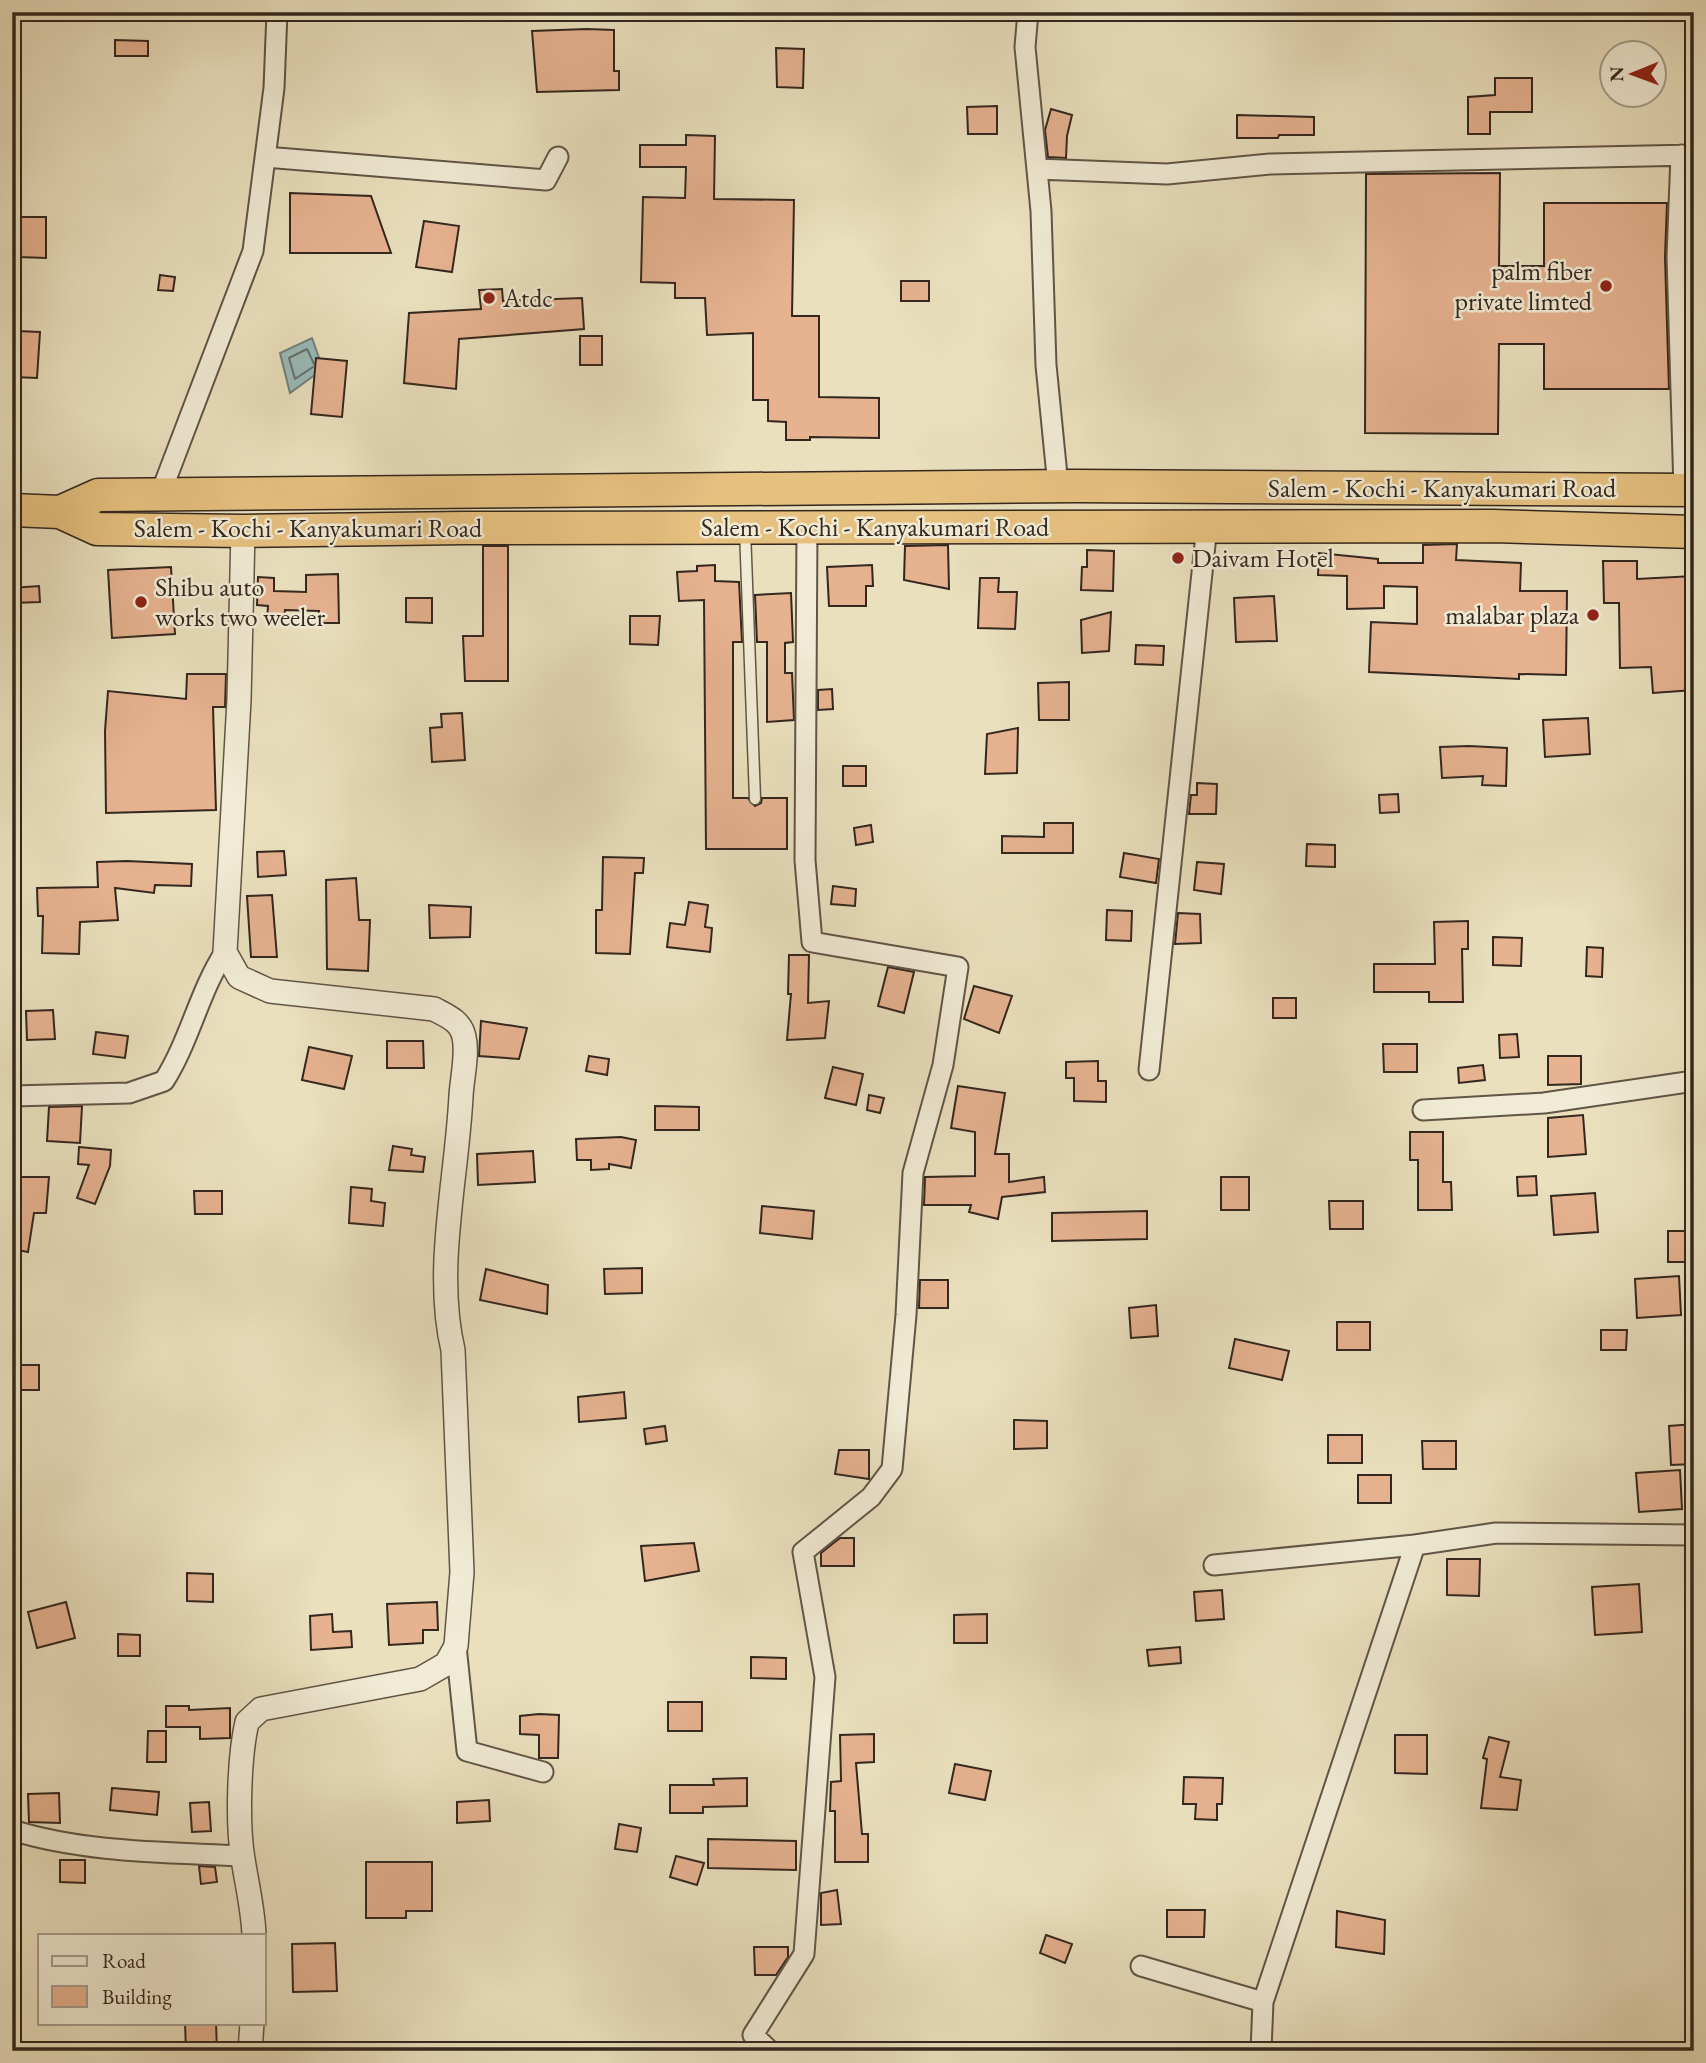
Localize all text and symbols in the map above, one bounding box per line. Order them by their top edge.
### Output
north arrow [1598,38,1668,108]
text: N [1604,66,1629,82]
place label: palm fiber private limted [1455,254,1593,318]
marker: palm fiber private limted [1598,278,1614,294]
place label: Atdc [502,281,553,315]
marker: Atdc [481,290,497,306]
street label: Salem - Kochi - Kanyakumari Road [1268,471,1617,505]
street label: Salem - Kochi - Kanyakumari Road [701,510,1050,544]
street label: Salem - Kochi - Kanyakumari Road [134,511,483,545]
place label: Daivam Hotel [1192,541,1334,575]
marker: Daivam Hotel [1170,550,1186,566]
place label: Shibu auto works two weeler [155,570,325,634]
marker: Shibu auto works two weeler [133,594,149,610]
place label: malabar plaza [1445,598,1580,632]
marker: malabar plaza [1585,607,1601,623]
legend [38,1934,266,2024]
text: Road [102,1947,146,1974]
text: Building [102,1983,172,2010]

